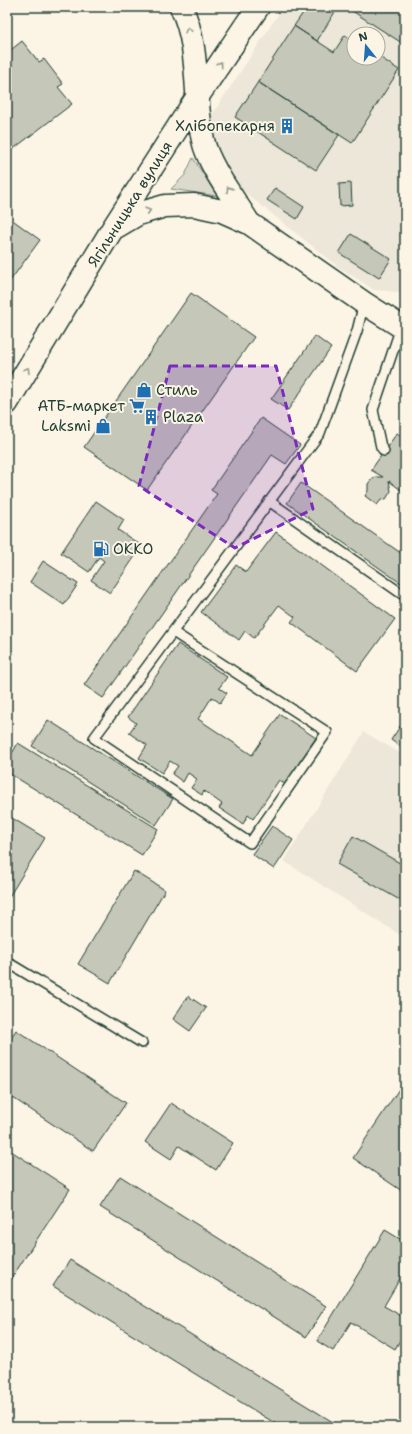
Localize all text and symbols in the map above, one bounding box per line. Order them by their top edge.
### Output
north arrow [346,26,386,66]
one-way arrow [184,27,193,34]
text: N [357,28,370,45]
one-way arrow [215,61,223,68]
place label: Хлібопекарня [175,116,275,136]
building icon: Хлібопекарня [278,117,296,135]
street label: Ягільницька вулиця [83,137,177,271]
one-way arrow [226,187,233,194]
one-way arrow [144,207,151,216]
one-way arrow [23,367,30,374]
place label: Стиль [156,380,198,400]
shop icon: Стиль [135,381,153,399]
place label: АТБ-маркет [38,396,125,416]
supermarket icon: АТБ-маркет [128,397,146,415]
place label: Plaza [163,407,204,427]
building icon: Plaza [142,408,160,426]
place label: Laksmi [41,416,91,436]
shop icon: Laksmi [94,417,112,435]
place label: ОККО [113,539,153,559]
fuel station icon: ОККО [92,540,110,558]

